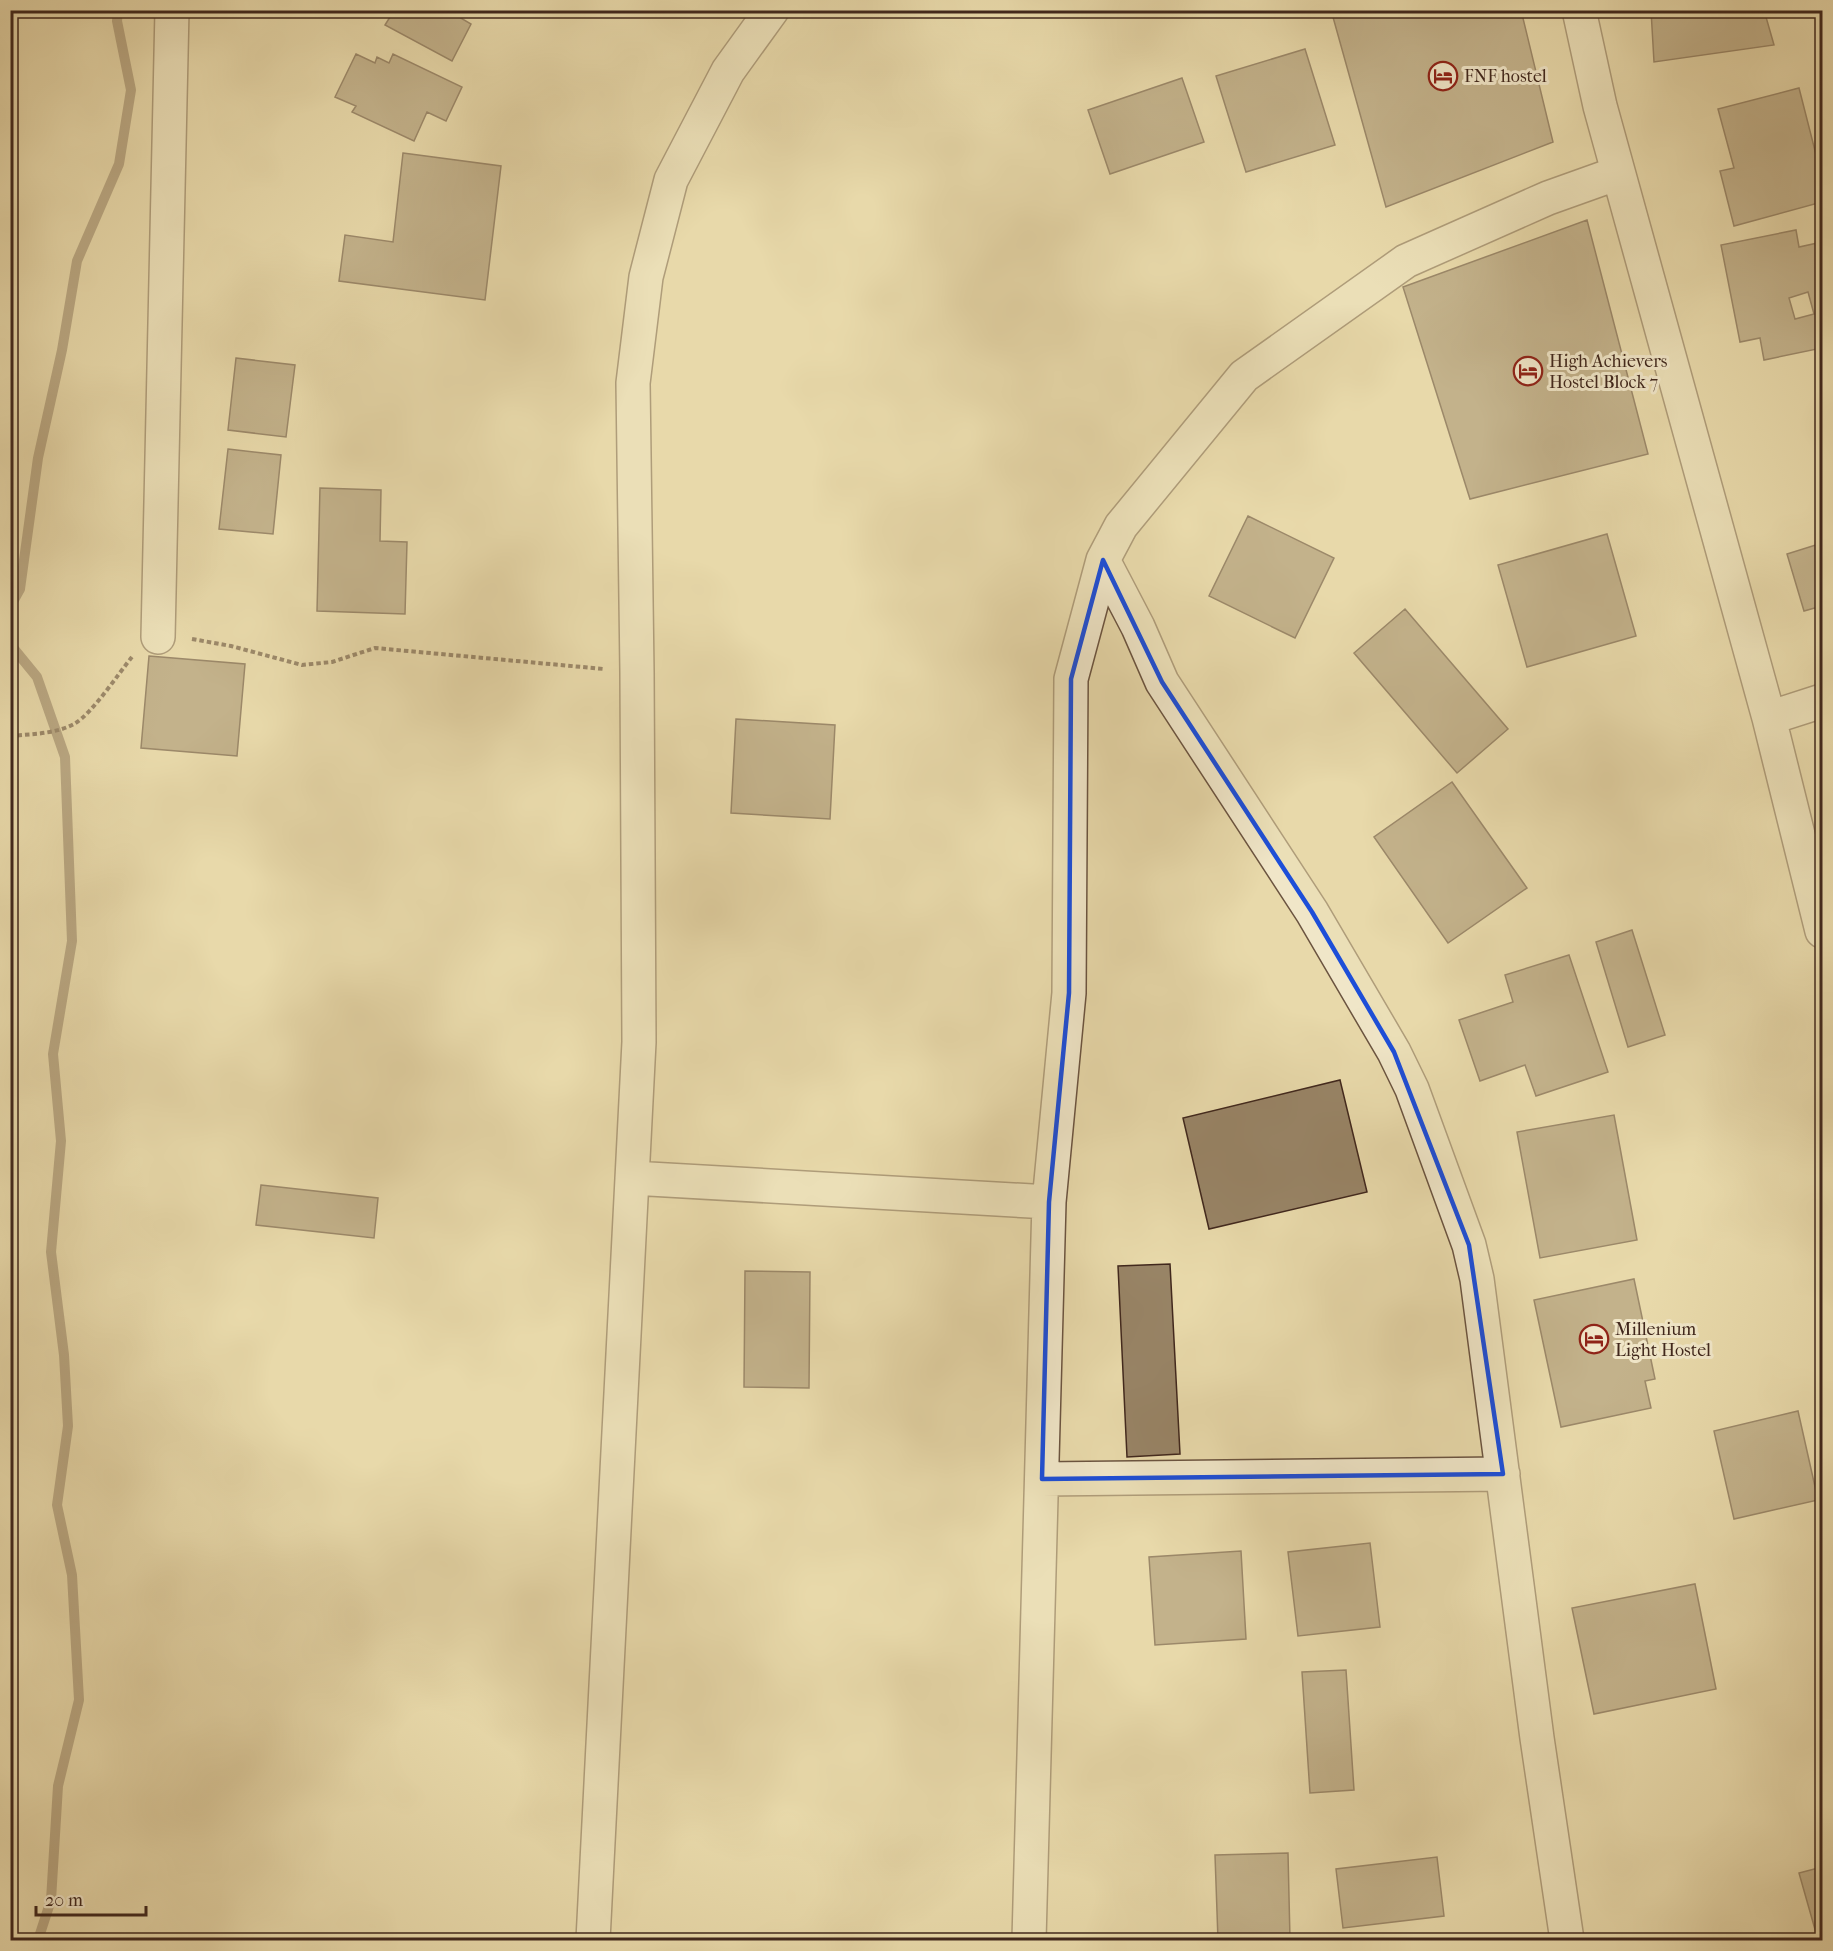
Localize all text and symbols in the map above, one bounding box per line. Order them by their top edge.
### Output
hotel icon: FNF hostel [1427,60,1459,92]
place label: FNF hostel [1464,66,1547,87]
place label: High Achievers Hostel Block 7 [1549,351,1668,393]
hotel icon: High Achievers Hostel Block 7 [1512,355,1544,387]
place label: Millenium Light Hostel [1615,1319,1711,1361]
hotel icon: Millenium Light Hostel [1578,1323,1610,1355]
scale bar [36,1879,146,1917]
text: 20 m [45,1890,83,1911]

